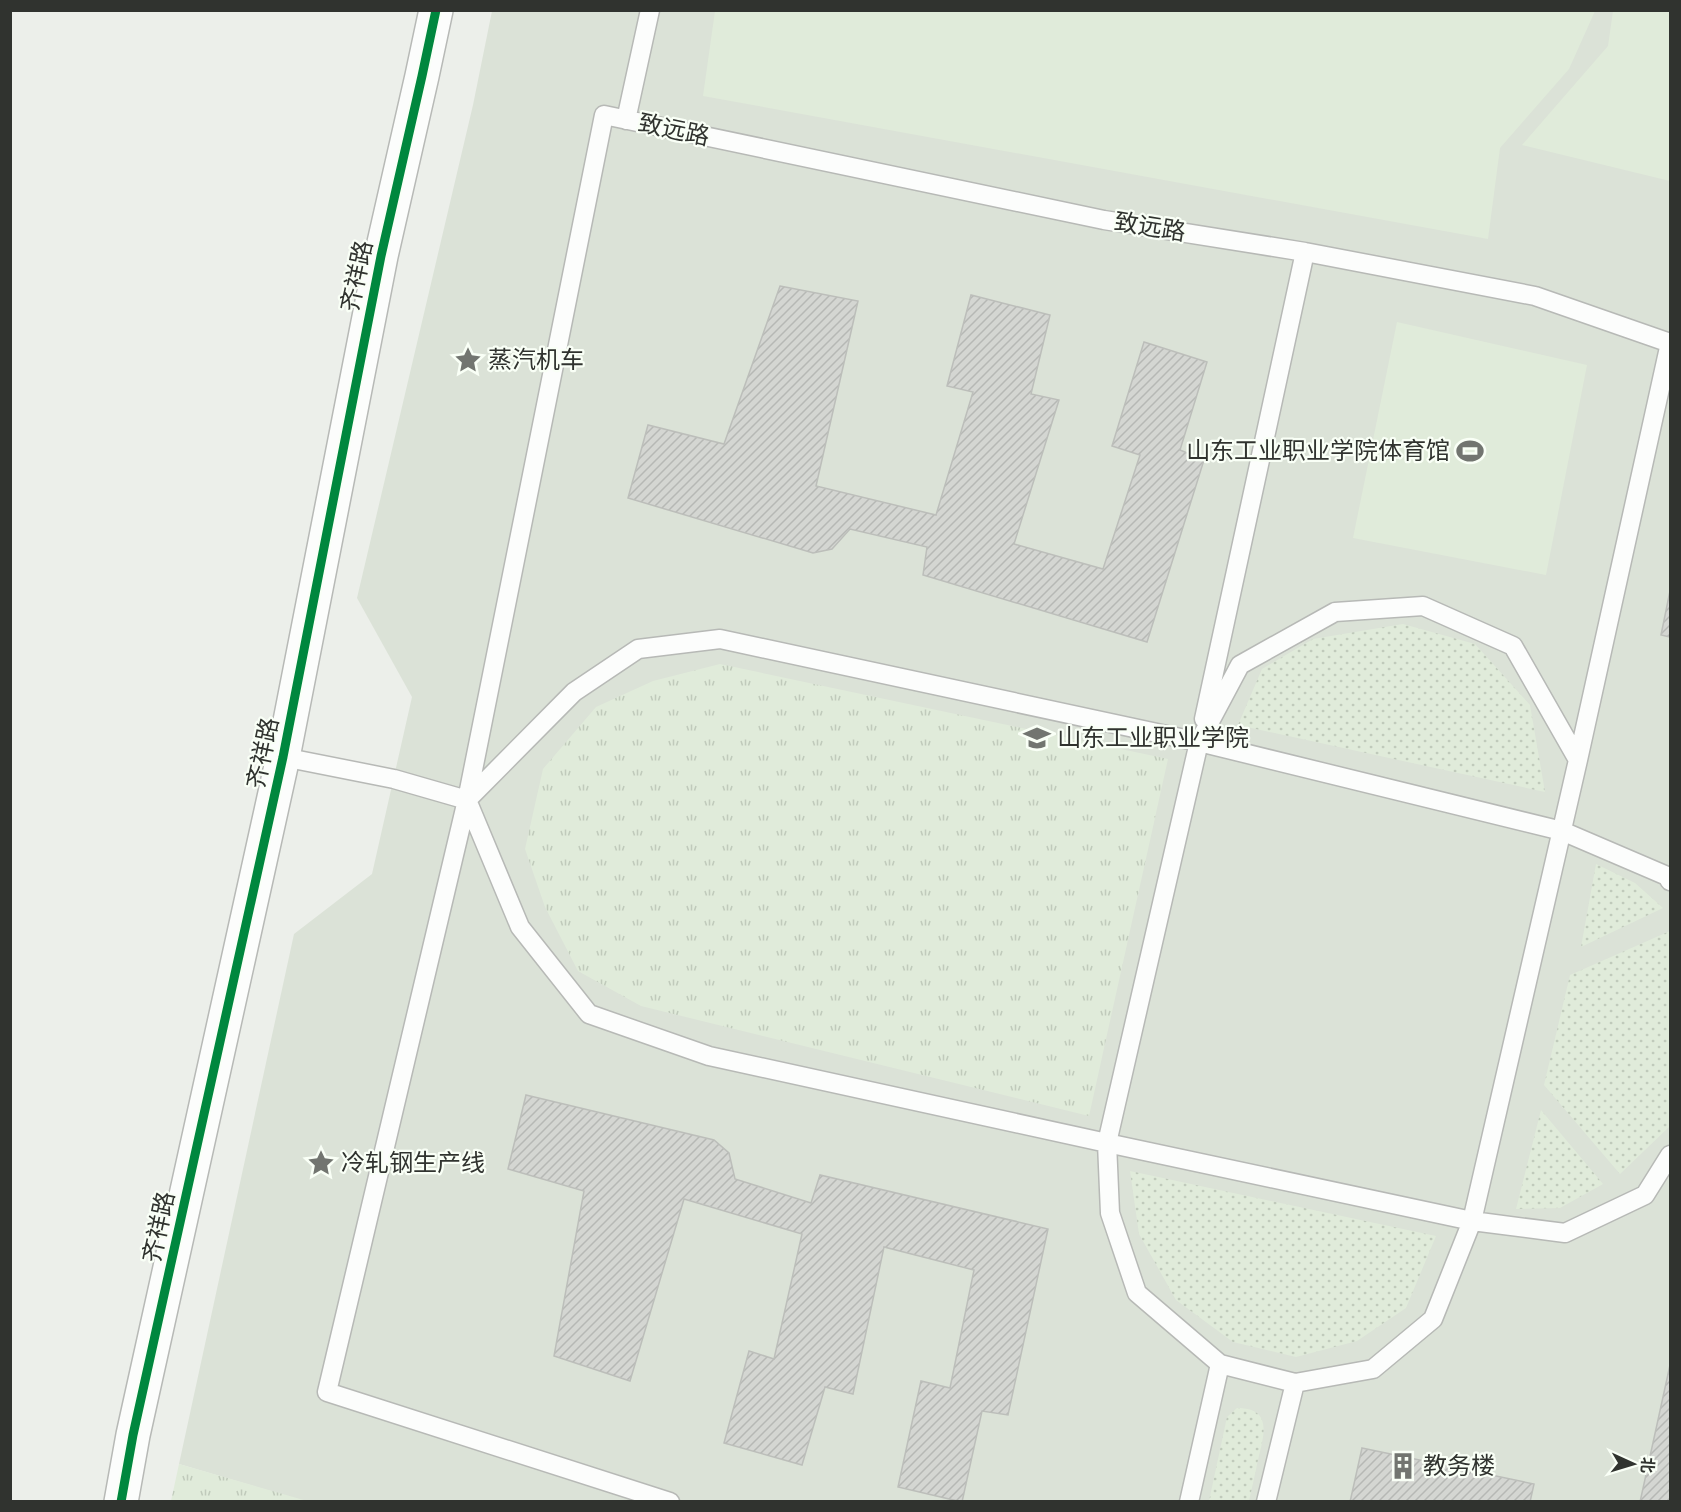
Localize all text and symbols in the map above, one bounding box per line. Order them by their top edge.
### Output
street label: 致远路 [635,106,713,156]
street label: 致远路 [1111,205,1188,251]
street label: 齐祥路 [333,237,383,315]
place label: 蒸汽机车 [488,343,584,379]
place icon: 蒸汽机车 [453,345,483,375]
place label: 山东工业职业学院体育馆 [1186,434,1450,470]
sports icon: 山东工业职业学院体育馆 [1455,436,1485,466]
street label: 齐祥路 [239,714,289,792]
place label: 山东工业职业学院 [1057,721,1249,757]
school or university icon: 山东工业职业学院 [1022,723,1052,753]
place label: 冷轧钢生产线 [341,1146,485,1182]
place icon: 冷轧钢生产线 [306,1148,336,1178]
street label: 齐祥路 [135,1188,185,1266]
north arrow [1603,1434,1663,1494]
place label: 教务楼 [1423,1449,1495,1485]
building icon: 教务楼 [1388,1451,1418,1481]
text: 北 [1634,1456,1659,1474]

